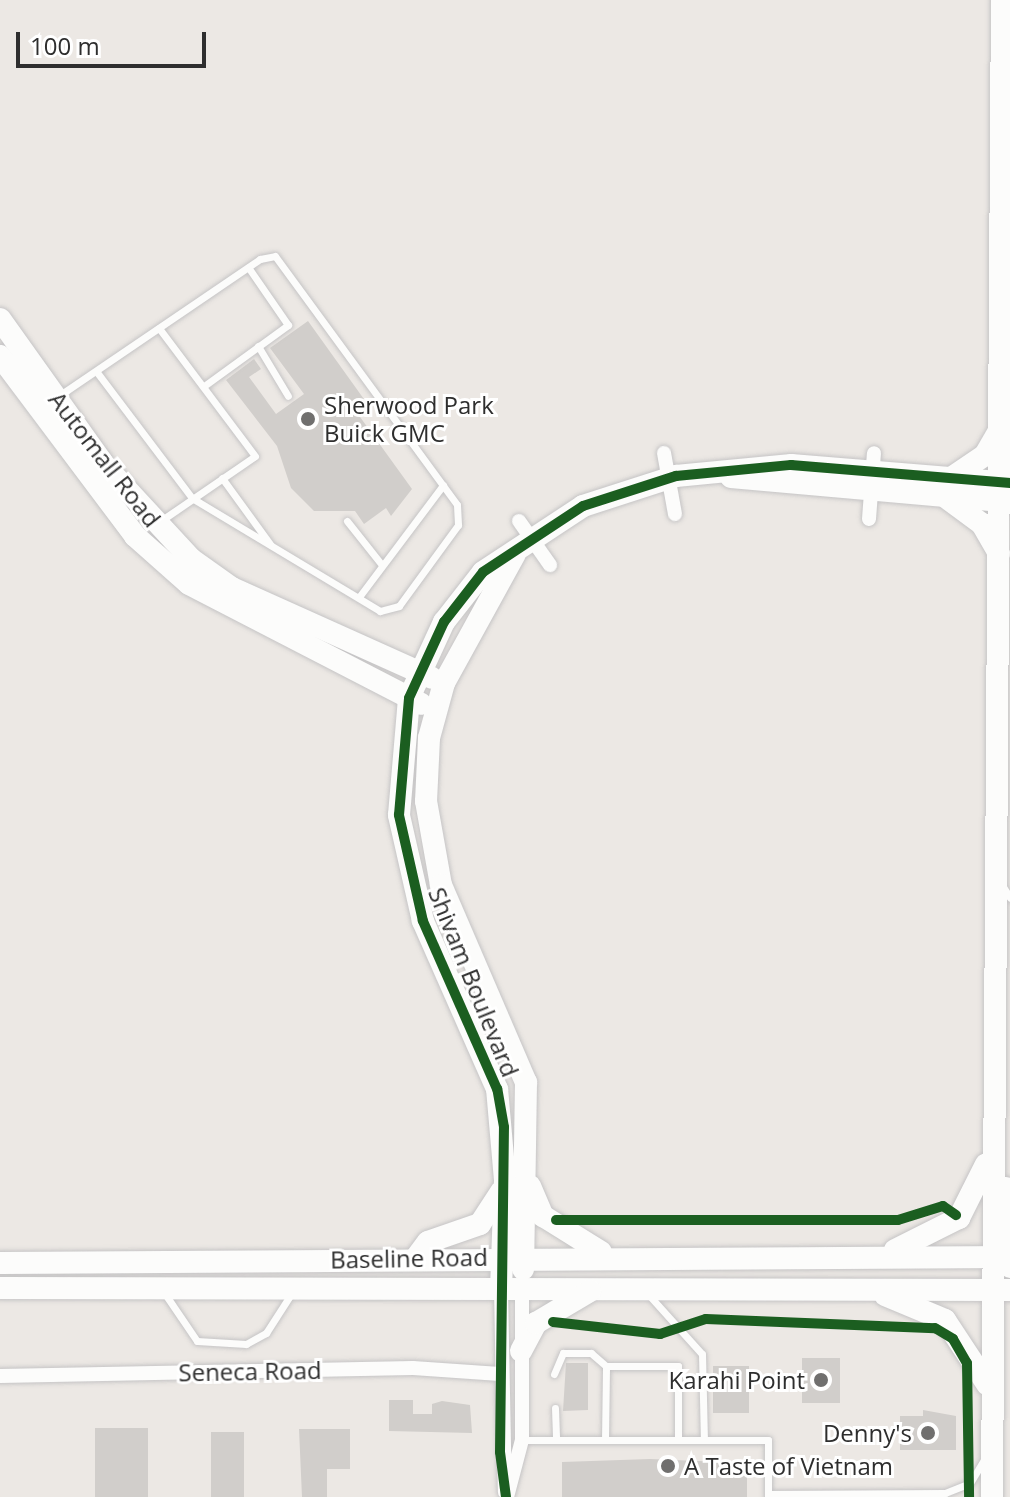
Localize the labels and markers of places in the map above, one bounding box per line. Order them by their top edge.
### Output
place label: Sherwood Park Buick GMC [324,391,494,447]
marker: Sherwood Park Buick GMC [299,410,317,428]
place label: Karahi Point [669,1366,805,1394]
marker: Karahi Point [812,1371,830,1389]
place label: Denny's [823,1419,912,1447]
marker: Denny's [919,1424,937,1442]
place label: A Taste of Vietnam [684,1452,893,1480]
marker: A Taste of Vietnam [659,1457,677,1475]

